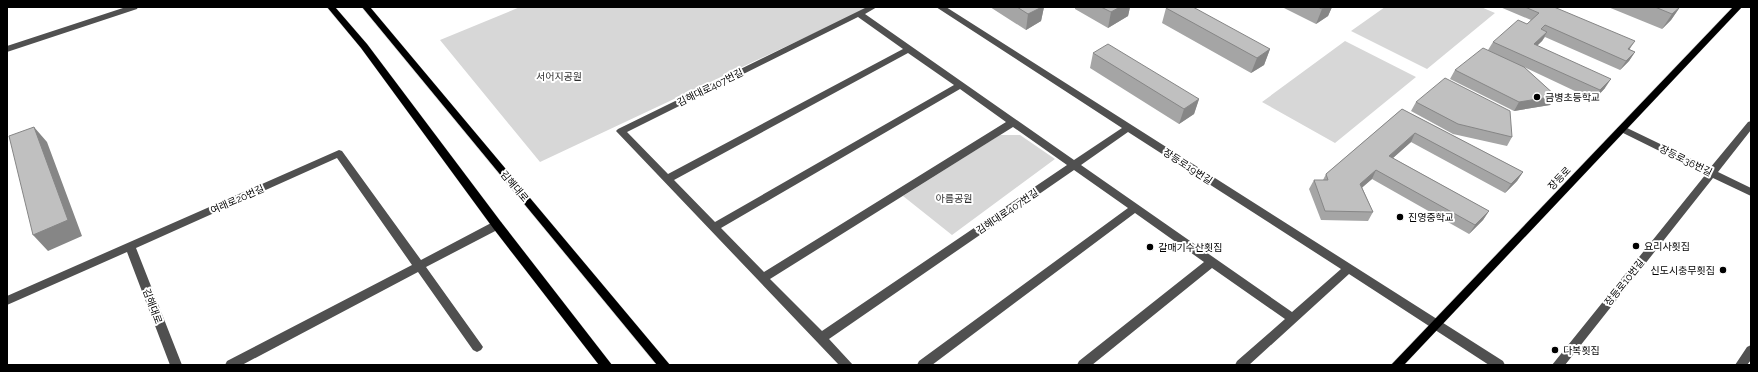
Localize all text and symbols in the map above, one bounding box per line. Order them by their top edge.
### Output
street label: 김해대로407번길 [675,67,745,108]
park label: 서어지공원 [536,71,582,82]
marker: 금병초등학교 [1532,92,1542,102]
place label: 금병초등학교 [1545,92,1600,103]
street label: 장등로36번길 [1658,143,1714,178]
street label: 장등로19번길 [1161,147,1214,186]
street label: 장등로 [1546,165,1573,192]
street label: 김해대로 [499,169,531,204]
street label: 여래로20번길 [209,183,266,216]
street label: 김해대로407번길 [974,187,1040,236]
park label: 아름공원 [936,193,972,204]
marker: 진영중학교 [1395,212,1405,222]
place label: 진영중학교 [1408,212,1454,223]
marker: 요리사횟집 [1631,241,1641,251]
place label: 요리사횟집 [1644,241,1690,252]
marker: 갈매기수산횟집 [1145,242,1155,252]
place label: 갈매기수산횟집 [1158,242,1222,253]
street label: 장등로10번길 [1602,257,1646,308]
place label: 신도시충무횟집 [1651,265,1715,276]
marker: 신도시충무횟집 [1718,265,1728,275]
street label: 김해대로 [141,287,164,325]
marker: 다복횟집 [1550,345,1560,355]
place label: 다복횟집 [1563,345,1600,356]

